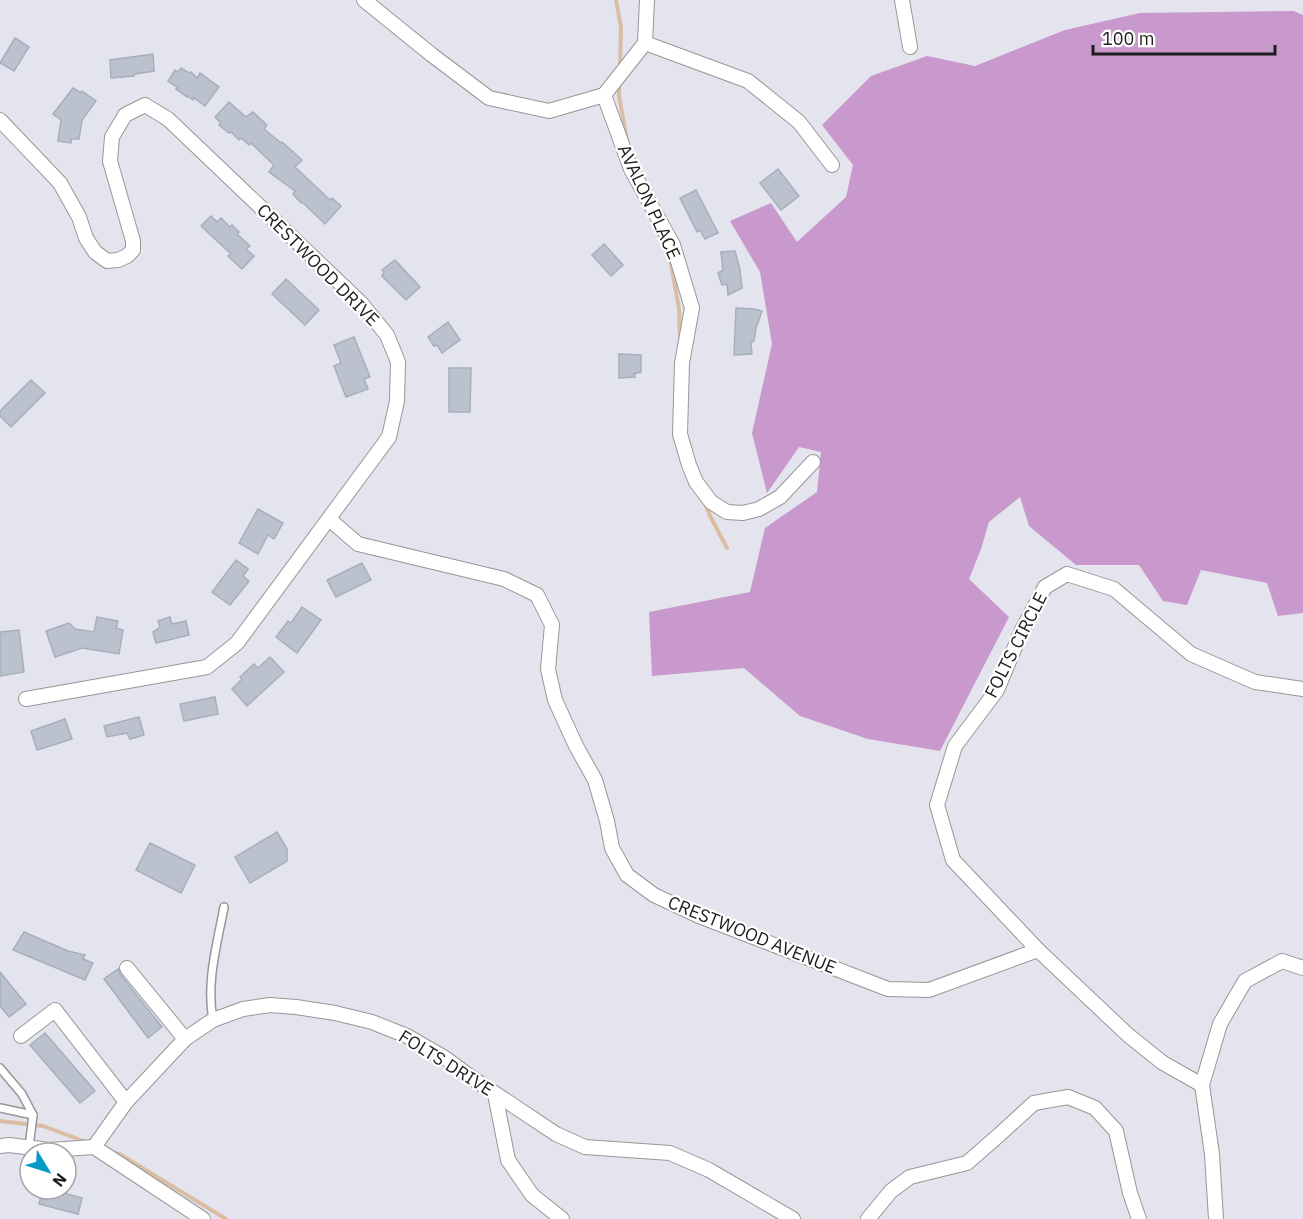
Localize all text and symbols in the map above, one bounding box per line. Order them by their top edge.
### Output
scale bar [1093,18,1274,56]
text: 100 m [1102,27,1154,50]
street label: AVALON PLACE [613,141,686,263]
street label: CRESTWOOD DRIVE [252,198,385,331]
street label: FOLTS CIRCLE [979,588,1052,701]
street label: CRESTWOOD AVENUE [665,890,840,979]
street label: FOLTS DRIVE [395,1024,498,1101]
north arrow [18,1141,78,1201]
text: N [48,1170,71,1191]

